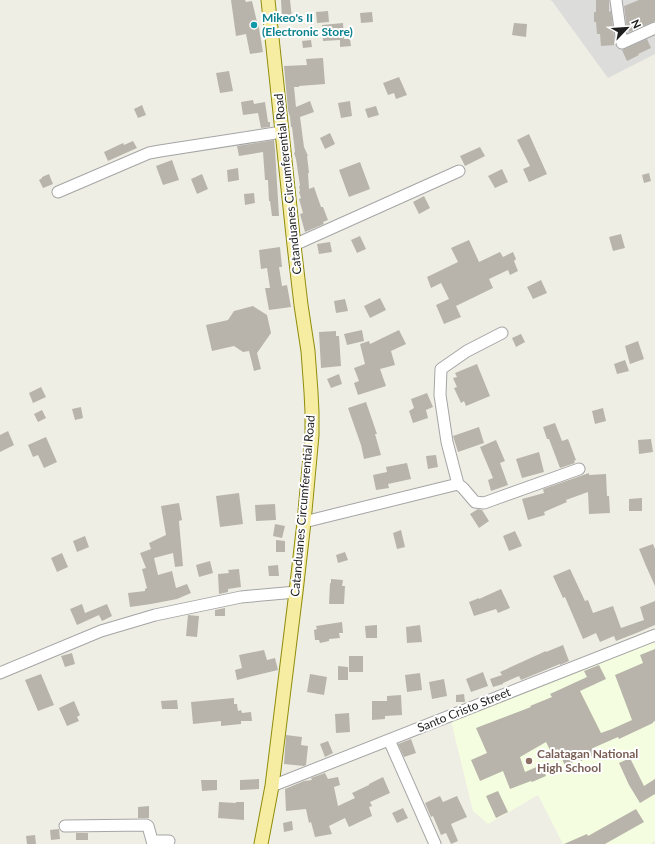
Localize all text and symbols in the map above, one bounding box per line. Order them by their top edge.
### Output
north arrow [607,8,647,48]
place label: Mikeo's II (Electronic Store) [262,10,353,39]
text: N [629,17,644,30]
marker: Mikeo's II (Electronic Store) [249,20,259,30]
street label: Catanduanes Circumferential Road [271,93,304,275]
street label: Catanduanes Circumferential Road [287,415,318,597]
street label: Santo Cristo Street [415,684,513,735]
place label: Calatagan National High School [537,746,638,775]
marker: Calatagan National High School [524,756,534,766]

